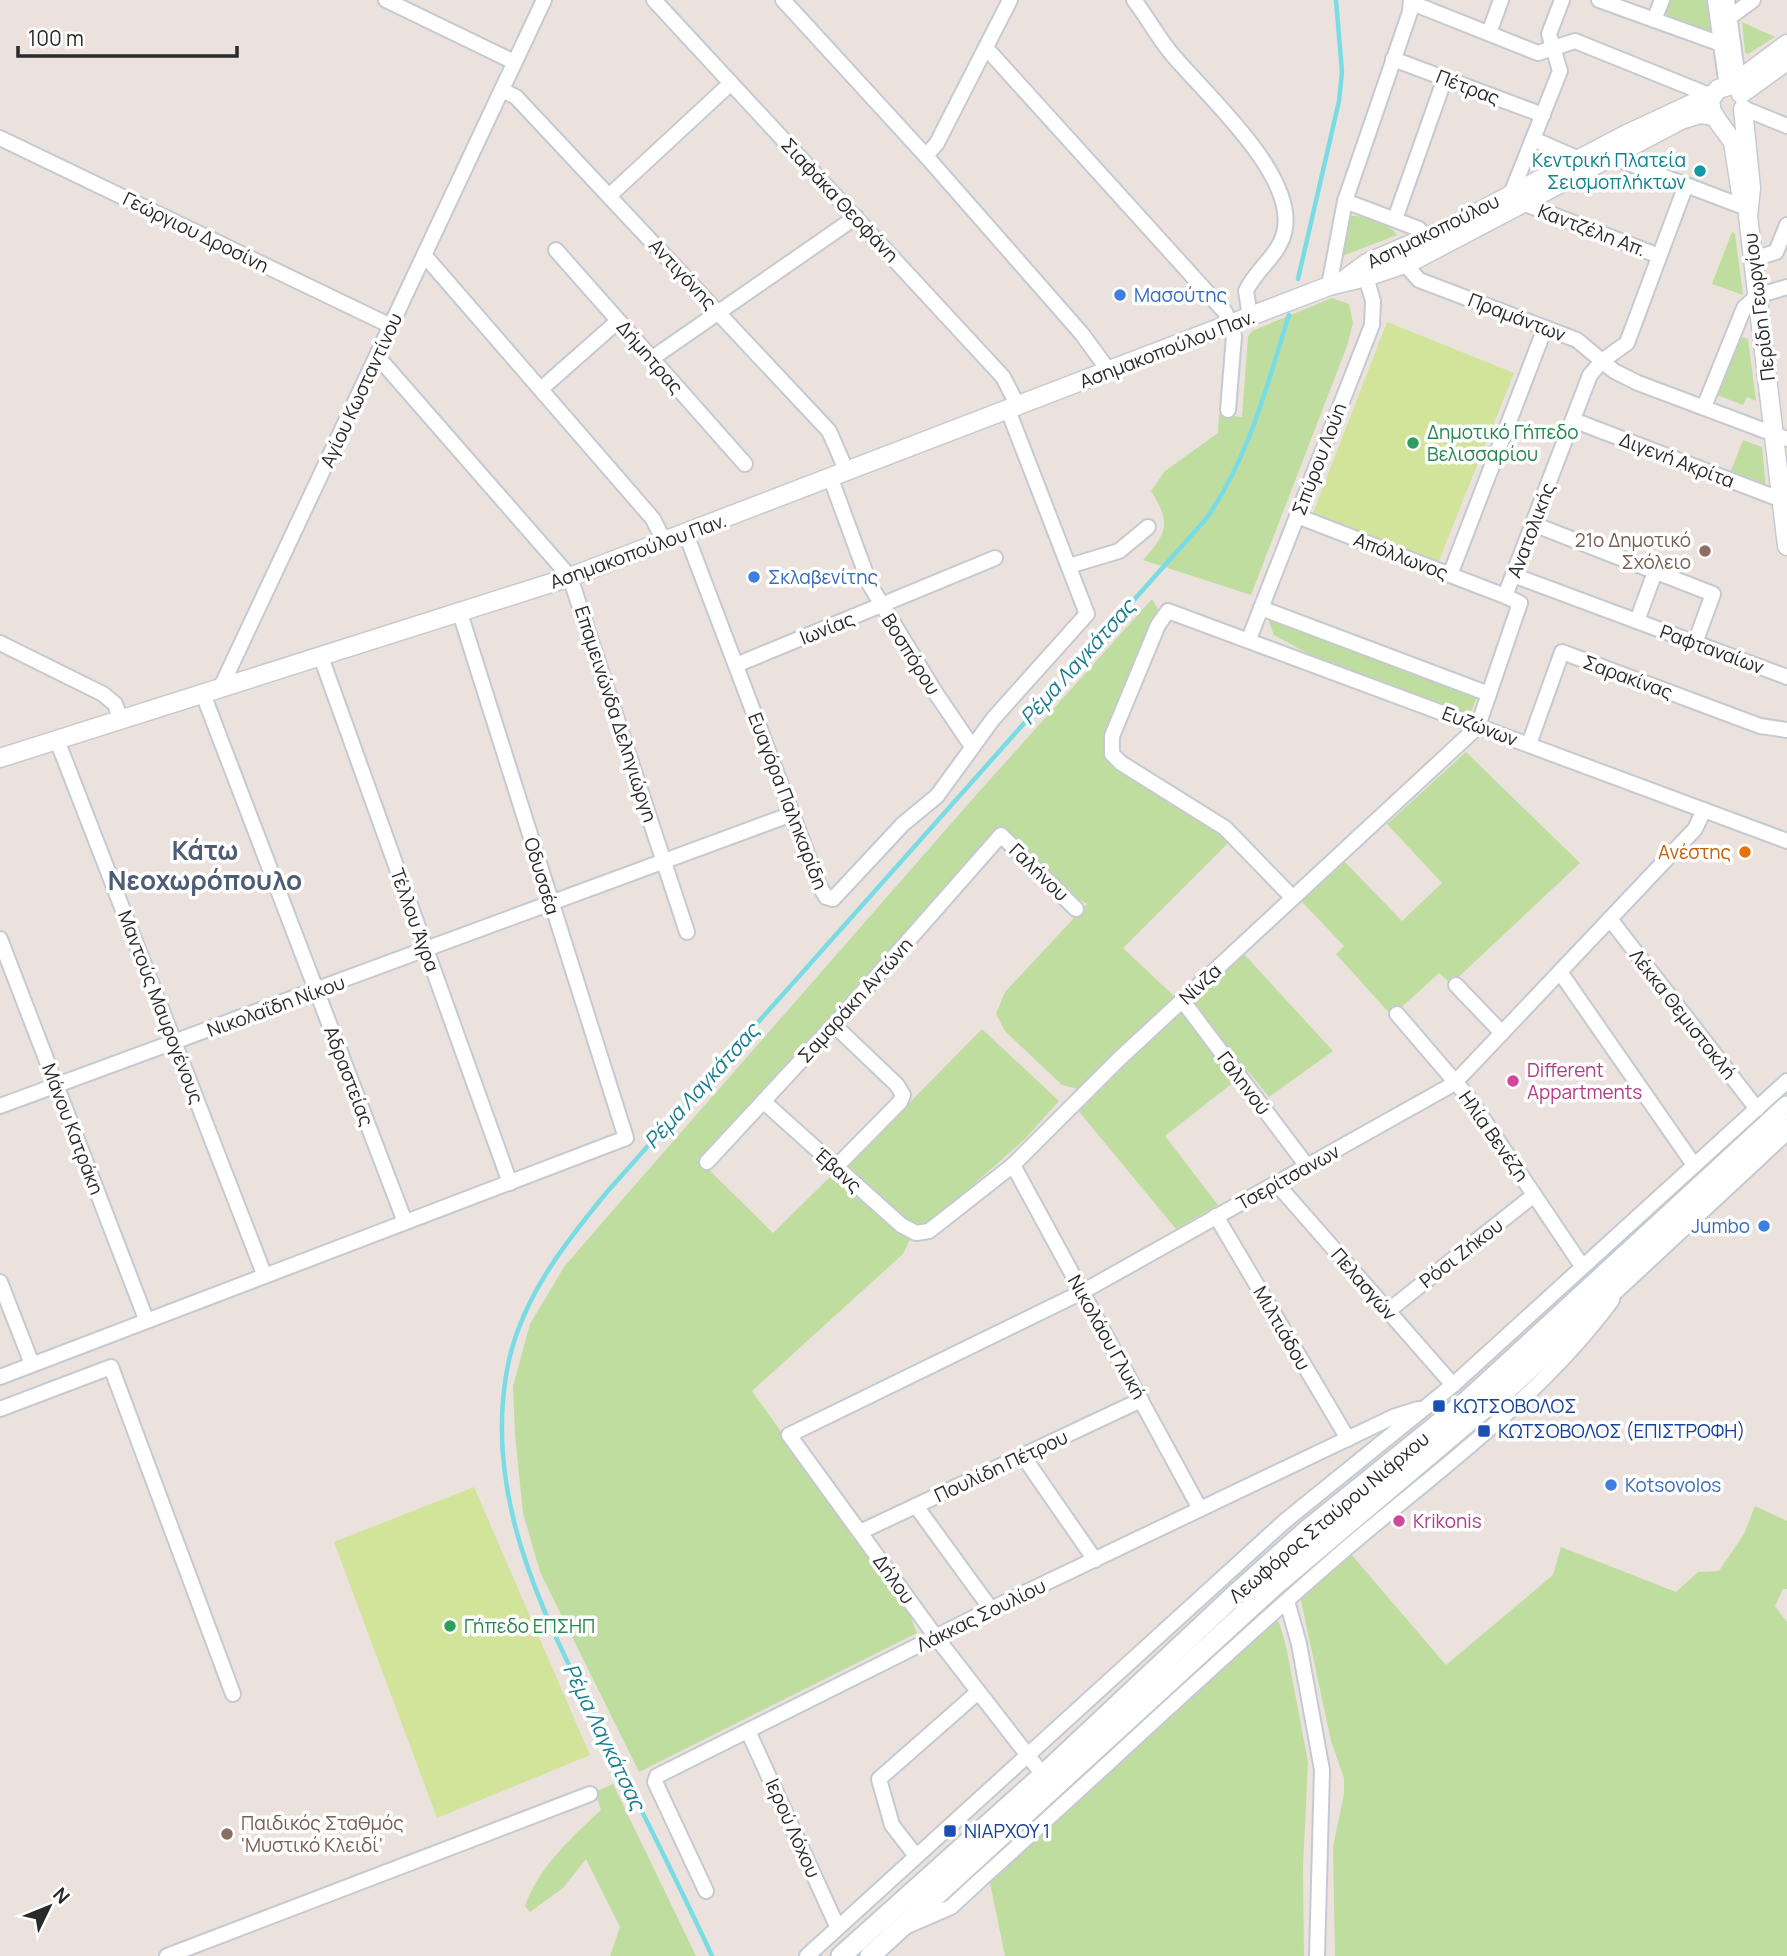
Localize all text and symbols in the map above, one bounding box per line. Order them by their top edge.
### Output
scale bar [18,14,236,58]
text: 100 m [28,24,84,52]
street label: Πέτρας [1433,63,1503,111]
street label: Σιαφάκα Θεοφάνη [775,132,905,268]
place label: Κεντρική Πλατεία Σεισμοπλήκτων [1532,147,1686,195]
marker: Κεντρική Πλατεία Σεισμοπλήκτων [1692,163,1708,179]
street label: Γεώργιου Δροσίνη [119,186,273,278]
street label: Ασημακοπούλου [1362,188,1504,274]
street label: Καντζέλη Απ. [1534,198,1650,262]
street label: Περίδη Γεωργίου [1737,232,1781,382]
street label: Αντιγόνης [643,233,723,315]
place label: Μασούτης [1134,282,1227,308]
marker: Μασούτης [1112,287,1128,303]
street label: Πραμάντων [1465,287,1570,348]
street label: Ασημακοπούλου Παν. [1076,304,1258,394]
street label: Αγίου Κωσταντίνου [314,309,408,471]
street label: Δήμητρας [611,315,689,399]
street label: Σπύρου Λούη [1286,399,1352,519]
place label: Δημοτικό Γήπεδο Βελισσαρίου [1427,419,1579,467]
street label: Διγενή Ακρίτα [1616,426,1738,494]
marker: Δημοτικό Γήπεδο Βελισσαρίου [1405,435,1421,451]
street label: Ανατολικής [1501,479,1561,581]
street label: Ασημακοπούλου Παν. [546,507,730,595]
street label: Απόλλωνος [1350,526,1452,586]
place label: 21ο Δημοτικό Σχόλειο [1575,527,1691,575]
marker: 21ο Δημοτικό Σχόλειο [1697,543,1713,559]
place label: Σκλαβενίτης [768,564,878,590]
marker: Σκλαβενίτης [746,569,762,585]
water label: Ρέμα Λαγκάτσας [1013,591,1143,730]
street label: Επαμεινώνδα Δεληγιώργη [569,603,663,825]
street label: Ιωνίας [796,605,858,651]
street label: Βοσπόρου [876,608,946,700]
street label: Ραφταναίων [1656,618,1768,680]
street label: Σαρακίνας [1580,649,1676,705]
street label: Ευζώνων [1439,700,1522,752]
street label: Ευαγόρα Παληκαρίδη [742,709,834,893]
district label: Κάτω Νεοχωρόπουλο [108,832,302,898]
street label: Οδυσσέα [518,834,566,918]
street label: Γαλήνου [1004,837,1074,907]
place label: Ανέστης [1658,839,1731,865]
marker: Ανέστης [1737,844,1753,860]
street label: Τέλλου Άγρα [384,865,446,975]
street label: Μαντούς Μαυρογένους [112,907,210,1107]
street label: Σαμαράκη Αντώνη [792,932,918,1068]
street label: Λέκκα Θεμιστοκλή [1624,943,1742,1085]
street label: Νίνζα [1173,958,1227,1010]
street label: Νικολαΐδη Νίκου [203,969,349,1043]
water label: Ρέμα Λαγκάτσας [637,1015,767,1154]
street label: Αδραστείας [318,1022,380,1130]
street label: Γαληνού [1212,1046,1276,1120]
place label: Different Appartments [1527,1057,1642,1105]
street label: Μάνου Κατράκη [36,1060,110,1198]
marker: Different Appartments [1505,1073,1521,1089]
street label: Ηλία Βενέζη [1453,1085,1535,1187]
street label: Τσερίτσανων [1232,1138,1344,1216]
street label: Έβανς [809,1142,867,1198]
street label: Ρόσι Ζήκου [1414,1212,1508,1294]
place label: Jumbo [1691,1213,1750,1239]
marker: Jumbo [1756,1218,1772,1234]
street label: Πελασγών [1325,1242,1403,1326]
street label: Νικολάου Γλυκή [1062,1270,1152,1404]
street label: Μιλτιάδου [1247,1281,1317,1375]
place label: ΚΩΤΣΟΒΟΛΟΣ [1453,1393,1577,1419]
marker: ΚΩΤΣΟΒΟΛΟΣ [1431,1398,1447,1414]
place label: ΚΩΤΣΟΒΟΛΟΣ (ΕΠΙΣΤΡΟΦΗ) [1498,1418,1745,1444]
marker: ΚΩΤΣΟΒΟΛΟΣ (ΕΠΙΣΤΡΟΦΗ) [1476,1423,1492,1439]
street label: Πουλίδη Πέτρου [930,1424,1072,1508]
street label: Λεωφόρος Σταύρου Νιάρχου [1223,1426,1435,1608]
place label: Kotsovolos [1625,1472,1721,1498]
marker: Kotsovolos [1603,1477,1619,1493]
place label: Krikonis [1413,1508,1482,1534]
marker: Krikonis [1391,1513,1407,1529]
street label: Δήλου [867,1549,921,1609]
street label: Λάκκας Σουλίου [912,1572,1050,1658]
place label: Γήπεδο ΕΠΣΗΠ [464,1613,595,1639]
marker: Γήπεδο ΕΠΣΗΠ [442,1618,458,1634]
water label: Ρέμα Λαγκάτσας [557,1659,654,1817]
street label: Ιερού Λόχου [760,1774,826,1882]
place label: Παιδικός Σταθμός 'Μυστικό Κλειδί' [241,1810,404,1858]
place label: ΝΙΑΡΧΟΥ 1 [964,1818,1050,1844]
marker: ΝΙΑΡΧΟΥ 1 [942,1823,958,1839]
marker: Παιδικός Σταθμός 'Μυστικό Κλειδί' [219,1826,235,1842]
north arrow [14,1872,84,1942]
text: N [47,1882,76,1909]

